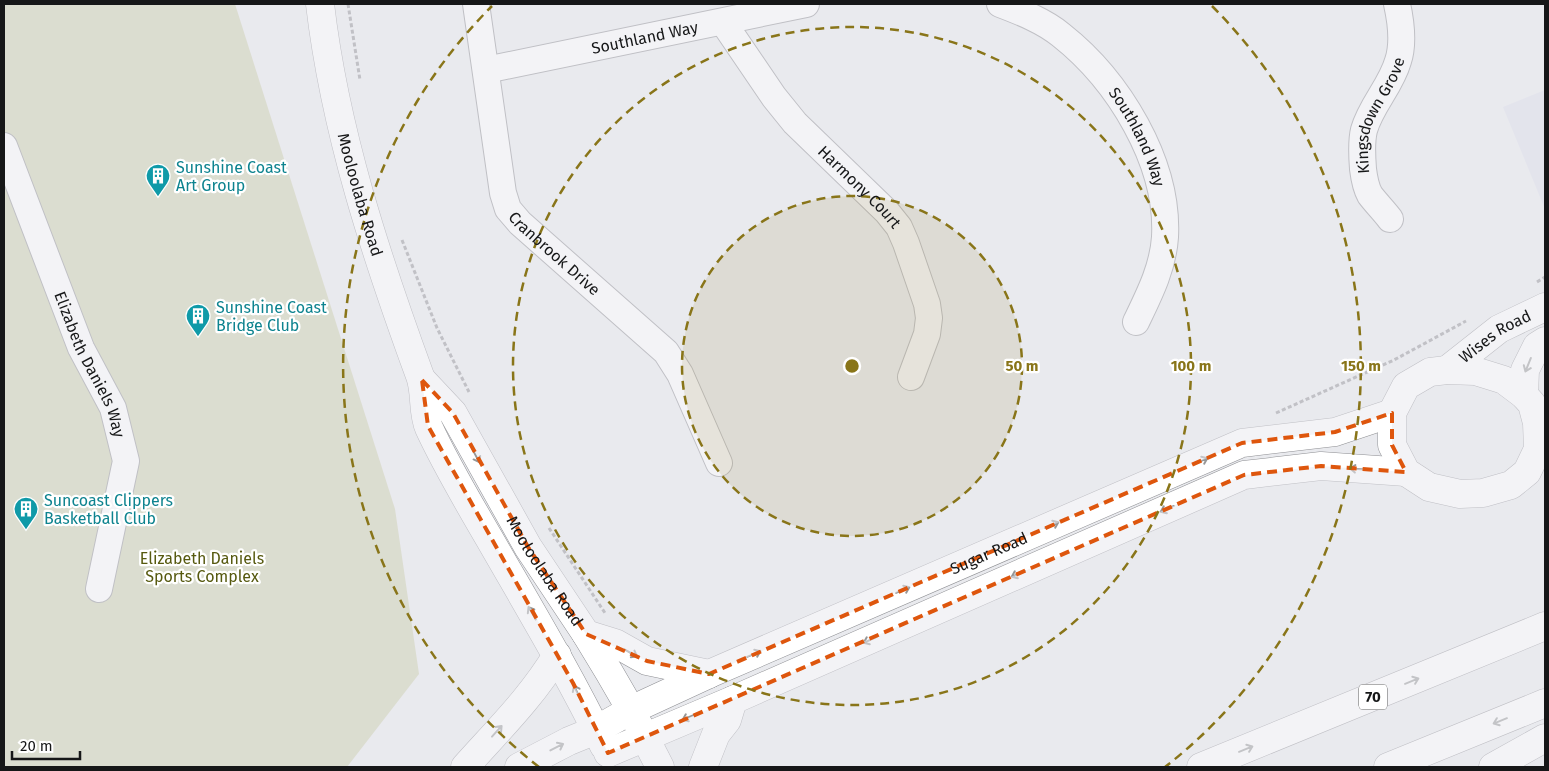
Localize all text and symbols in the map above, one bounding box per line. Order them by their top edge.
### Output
street label: Southland Way [590,17,700,58]
street label: Kingsdown Grove [1352,55,1408,174]
street label: Southland Way [1105,83,1169,188]
street label: Mooloolaba Road [334,131,387,258]
street label: Harmony Court [814,141,906,232]
place label: Sunshine Coast Art Group [176,158,287,195]
building icon: Sunshine Coast Art Group [145,163,171,197]
street label: Cranbrook Drive [505,207,604,299]
street label: Elizabeth Daniels Way [51,288,129,439]
place label: Sunshine Coast Bridge Club [216,298,327,335]
building icon: Sunshine Coast Bridge Club [185,303,211,337]
street label: Wises Road [1455,306,1534,367]
centre of rings [843,357,861,375]
text: 50 m [1005,357,1039,375]
text: 100 m [1171,357,1211,375]
text: 150 m [1341,357,1381,375]
one-way arrow [1523,357,1532,372]
one-way arrow [471,448,481,463]
one-way arrow [1193,455,1208,465]
one-way arrow [1349,464,1365,473]
place label: Suncoast Clippers Basketball Club [44,491,173,528]
building icon: Suncoast Clippers Basketball Club [13,496,39,530]
one-way arrow [1160,504,1175,514]
street label: Mooloolaba Road [503,512,587,629]
one-way arrow [1044,520,1059,530]
street label: Sugar Road [947,528,1030,578]
park label: Elizabeth Daniels Sports Complex [140,549,264,586]
one-way arrow [1011,570,1026,580]
one-way arrow [895,584,910,594]
one-way arrow [527,605,537,620]
one-way arrow [863,635,878,645]
one-way arrow [624,648,639,658]
one-way arrow [746,649,761,659]
one-way arrow [1405,675,1420,684]
road number: 70 [1359,684,1387,710]
one-way arrow [572,685,581,700]
one-way arrow [682,713,697,723]
one-way arrow [1493,717,1508,727]
one-way arrow [491,725,503,738]
scale bar [12,728,80,760]
text: 20 m [20,737,53,755]
one-way arrow [549,742,564,751]
one-way arrow [1238,743,1253,753]

